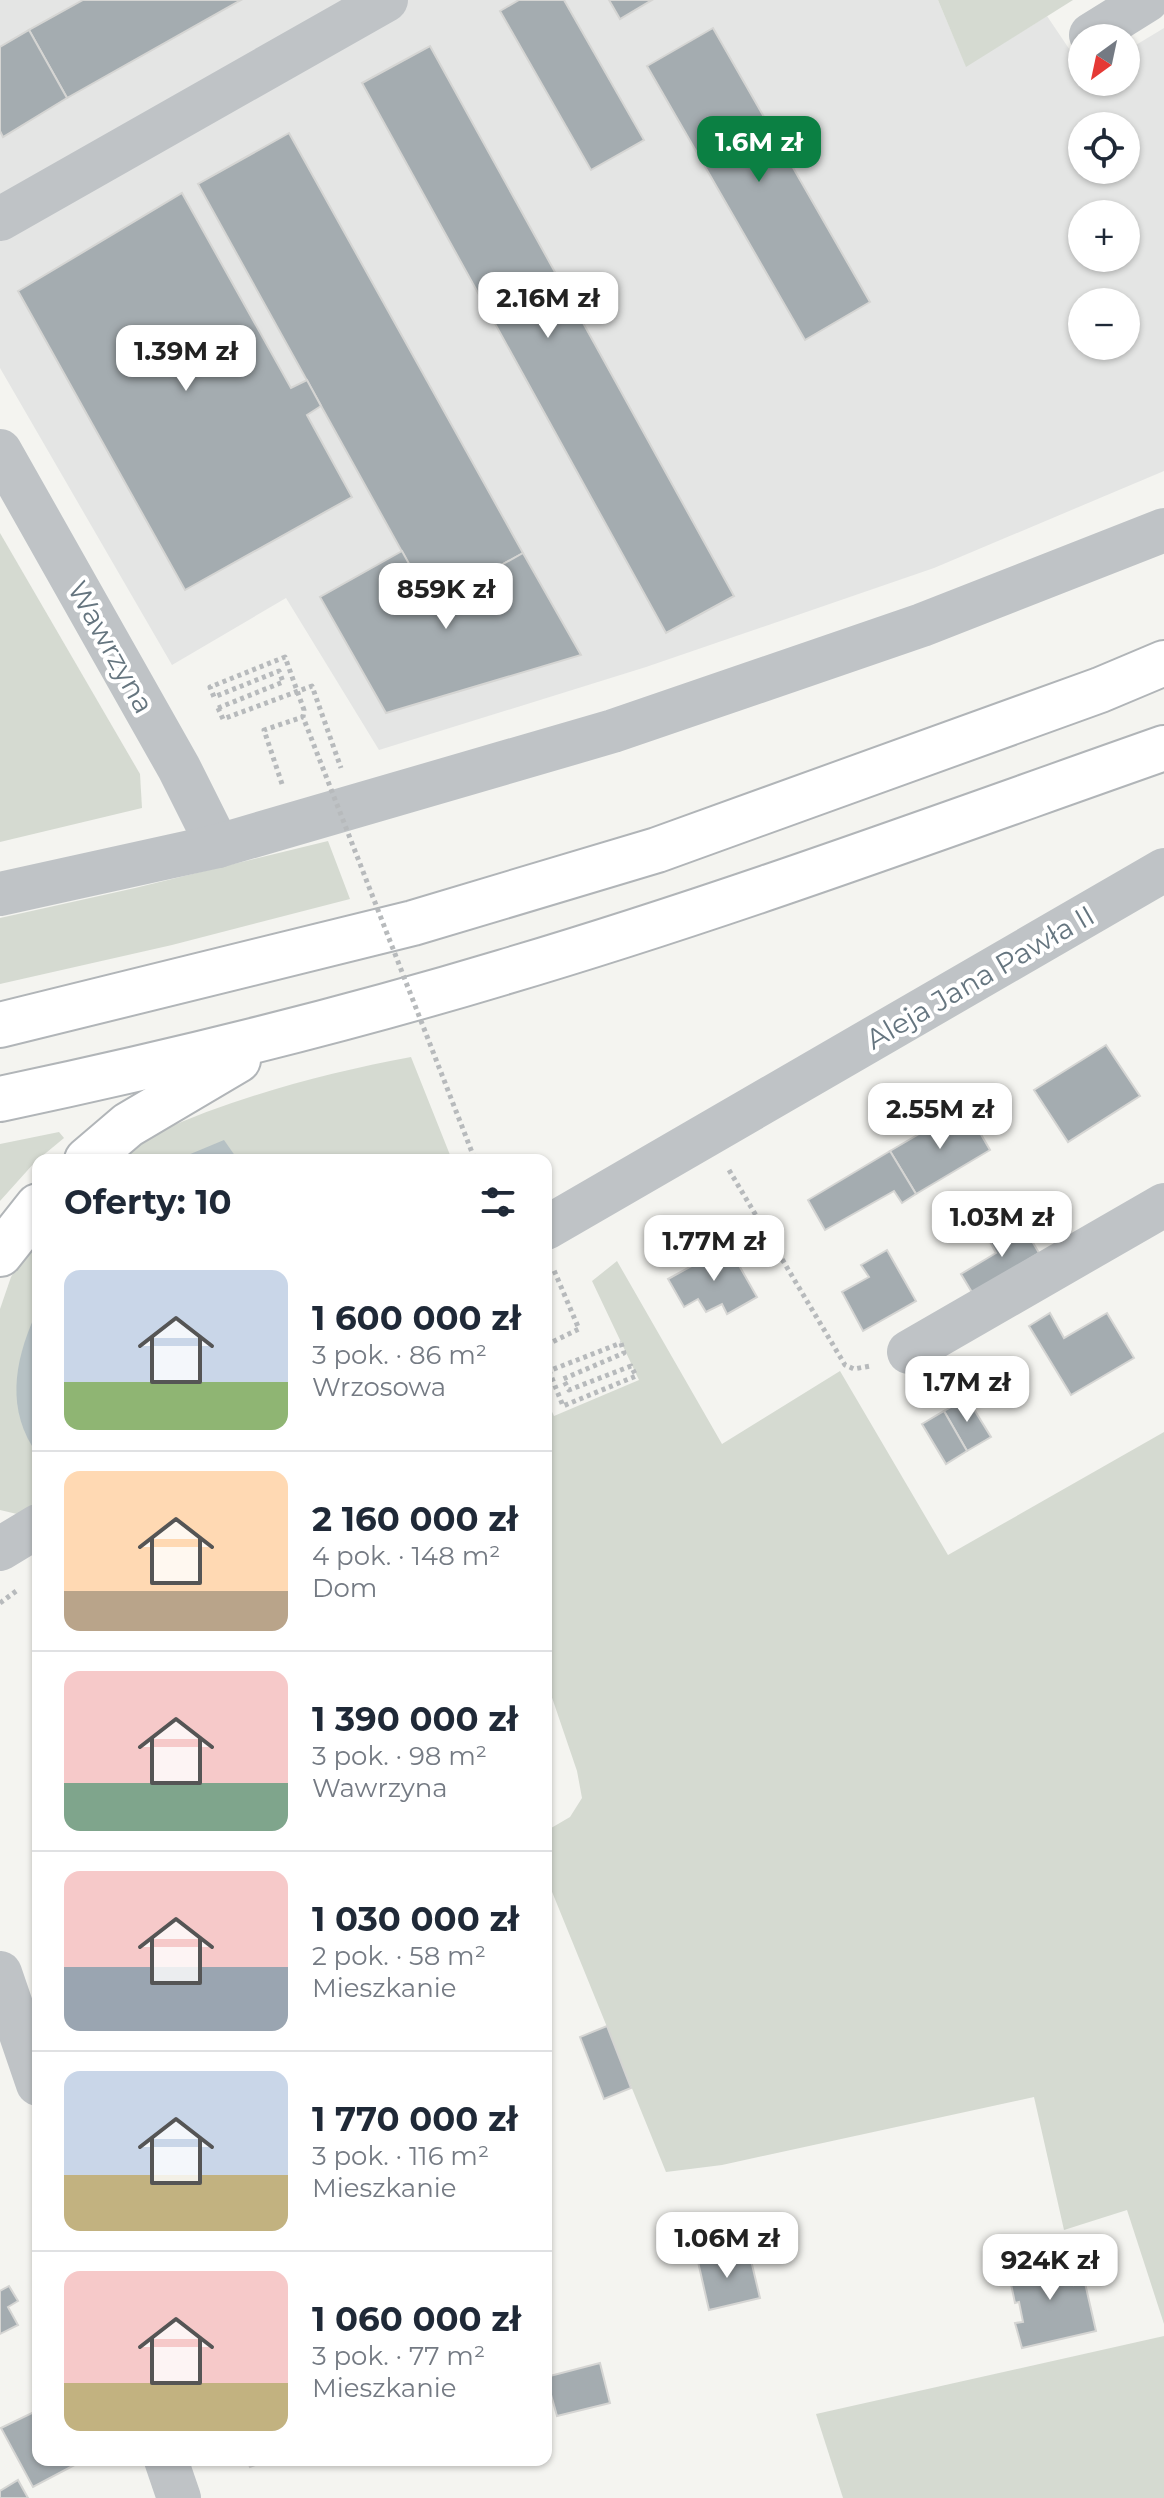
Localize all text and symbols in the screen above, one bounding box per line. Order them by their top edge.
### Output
north arrow [1068,24,1140,96]
map controls [1068,24,1140,360]
button: locate [1068,112,1140,184]
pin: 1.6M zł [685,116,833,184]
text: 1.6M zł [715,126,803,158]
button: + [1068,200,1140,272]
pin: 2.16M zł [465,272,631,340]
text: 2.16M zł [496,282,600,314]
button: − [1068,288,1140,360]
pin: 1.39M zł [103,325,269,393]
text: 1.39M zł [134,335,238,367]
pin: 859K zł [372,563,520,631]
text: 859K zł [397,573,495,605]
street label: Wawrzyna [61,575,161,719]
street label: Aleja Jana Pawła II [860,898,1100,1056]
pin: 2.55M zł [857,1083,1023,1151]
text: 2.55M zł [886,1093,994,1125]
icon: filters [476,1180,520,1224]
text: Oferty: 10 [64,1181,232,1223]
pin: 1.03M zł [919,1191,1085,1259]
text: 1.03M zł [950,1201,1054,1233]
pin: 1.77M zł [631,1215,797,1283]
text: 1.77M zł [662,1225,766,1257]
text: 1 600 000 zł [312,1297,521,1339]
icon: home [128,1302,224,1398]
text: 3 pok. · 86 m² [312,1339,487,1371]
pin: 1.7M zł [893,1356,1041,1424]
text: 1.7M zł [923,1366,1011,1398]
text: Wrzosowa [312,1371,446,1403]
text: 2 160 000 zł [312,1498,518,1540]
icon: home [128,1503,224,1599]
text: 4 pok. · 148 m² [312,1540,500,1572]
text: Dom [312,1572,377,1604]
text: 1 390 000 zł [312,1698,518,1740]
icon: home [128,1703,224,1799]
text: 3 pok. · 98 m² [312,1740,487,1772]
text: Wawrzyna [312,1772,448,1804]
text: 1 030 000 zł [312,1898,519,1940]
icon: home [128,1903,224,1999]
text: 2 pok. · 58 m² [312,1940,486,1972]
text: Mieszkanie [312,1972,456,2004]
text: 1 770 000 zł [312,2098,518,2140]
icon: home [128,2103,224,2199]
text: 3 pok. · 116 m² [312,2140,489,2172]
text: Mieszkanie [312,2172,456,2204]
pin: 1.06M zł [644,2212,810,2280]
text: 1.06M zł [674,2222,780,2254]
pin: 924K zł [976,2234,1124,2302]
text: 924K zł [1001,2244,1099,2276]
text: 1 060 000 zł [312,2298,521,2340]
icon: home [128,2303,224,2399]
text: 3 pok. · 77 m² [312,2340,485,2372]
text: Mieszkanie [312,2372,456,2404]

